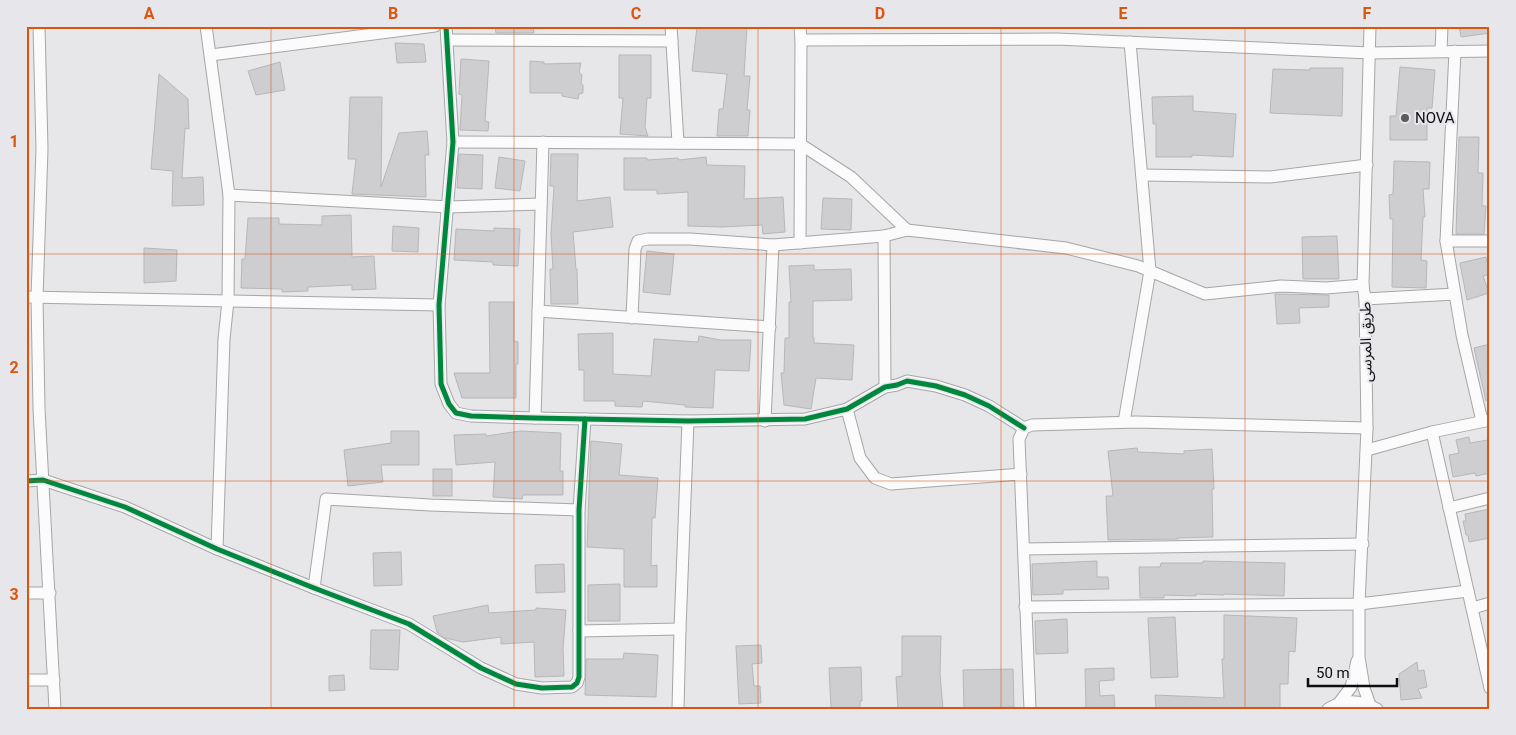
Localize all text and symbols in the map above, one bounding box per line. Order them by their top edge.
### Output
text: A [144,4,155,23]
text: B [388,4,398,23]
text: C [631,4,641,23]
text: D [875,4,885,23]
text: E [1119,4,1128,23]
text: F [1363,4,1372,23]
place label: NOVA [1415,109,1455,127]
marker: NOVA [1399,112,1411,124]
text: 1 [9,132,19,151]
street label: طريق المرسى [1356,302,1377,382]
text: 2 [9,358,19,377]
text: 3 [9,585,19,604]
scale bar [1308,655,1397,687]
text: 50 m [1316,664,1350,682]

